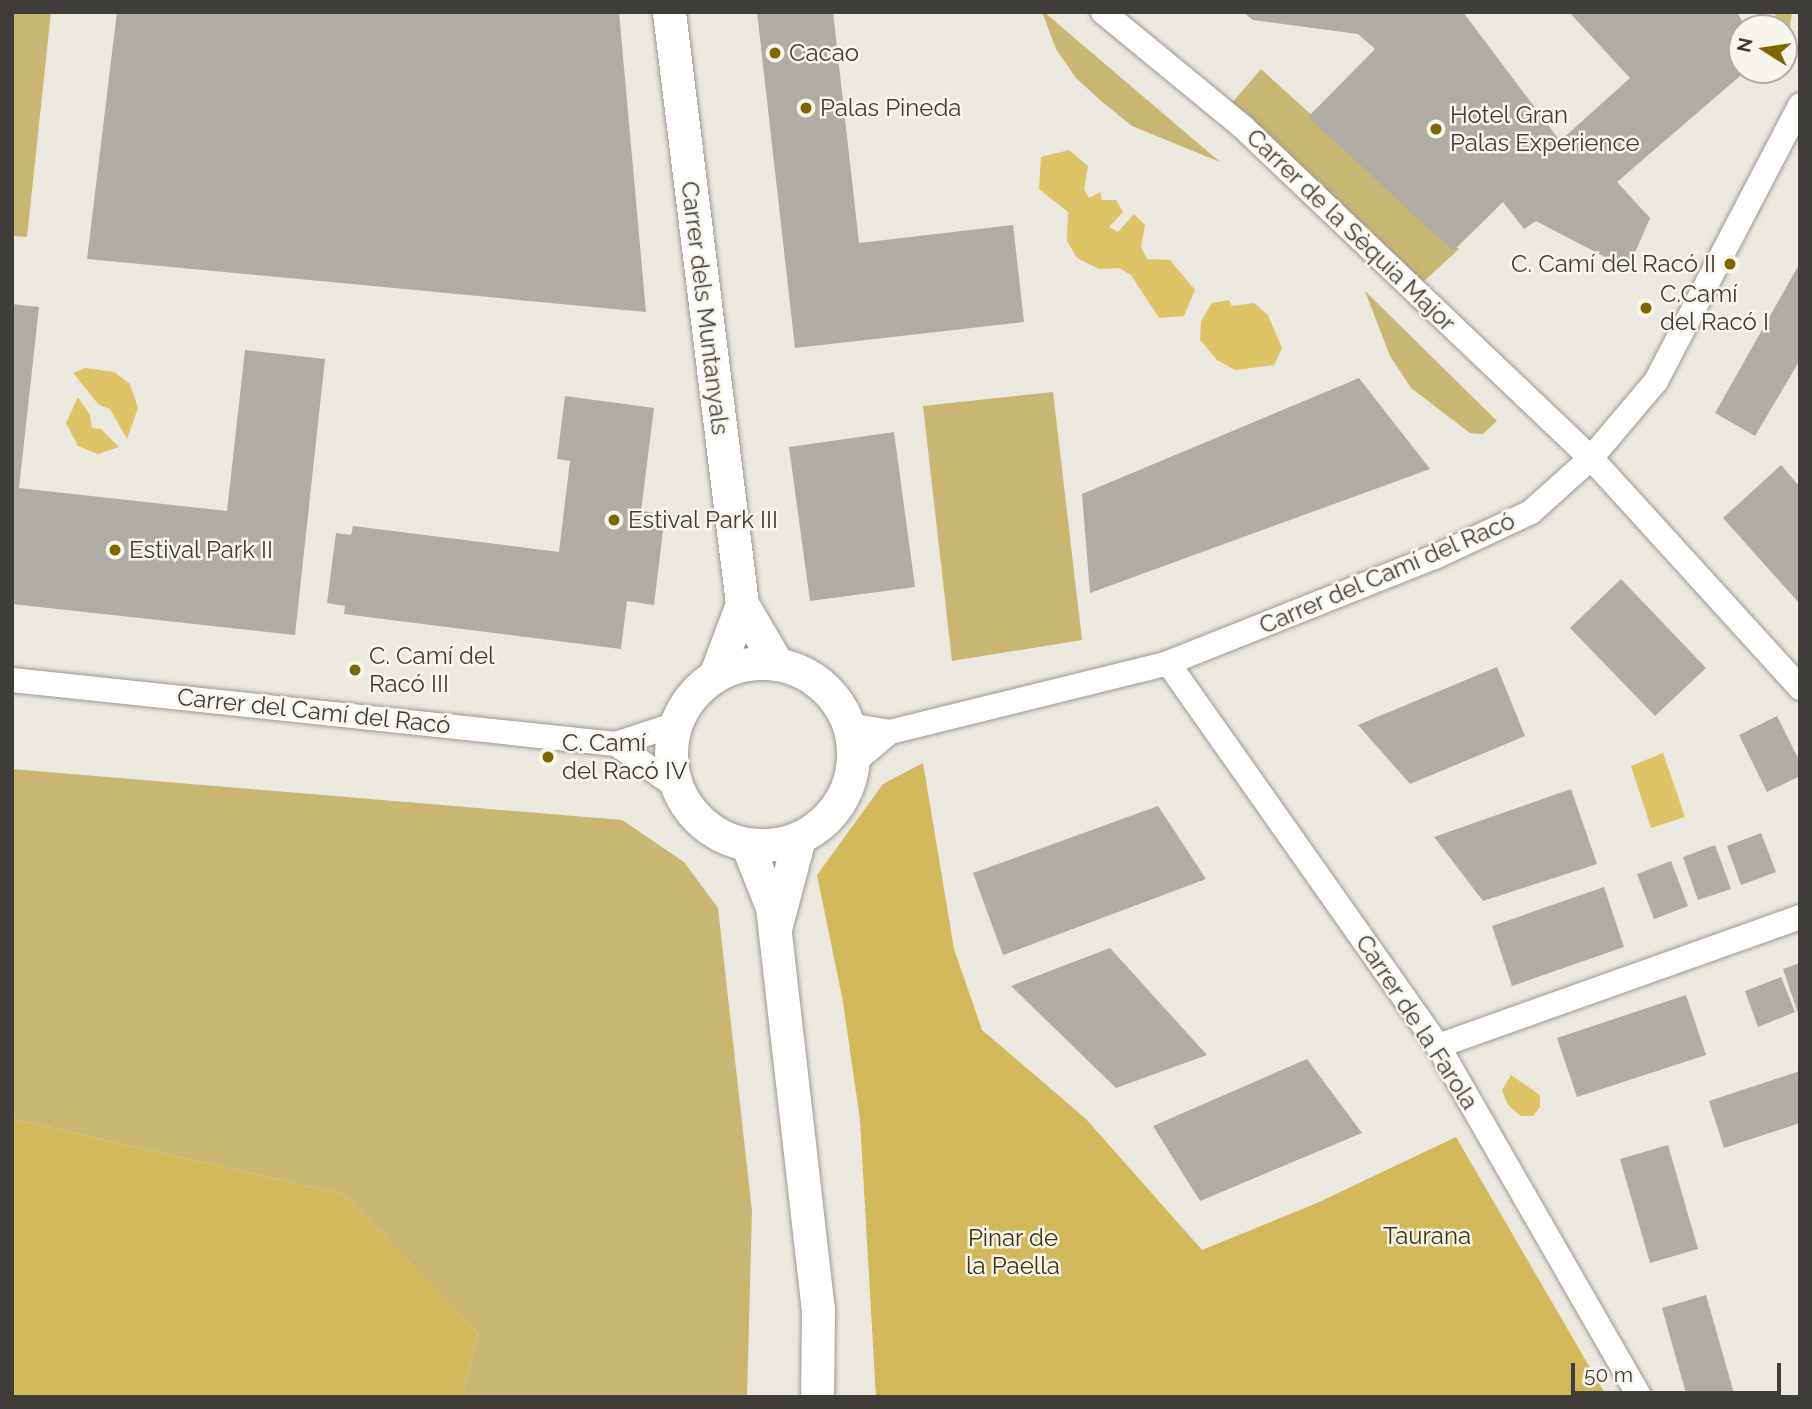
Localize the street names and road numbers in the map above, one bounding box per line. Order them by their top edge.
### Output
street label: Carrer de la Sèquia Major [1240,122,1462,338]
street label: Carrer dels Muntanyals [675,179,735,437]
street label: Carrer del Camí del Racó [1254,506,1520,640]
street label: Carrer del Camí del Racó [175,682,453,740]
street label: Carrer de la Farola [1350,929,1484,1115]

